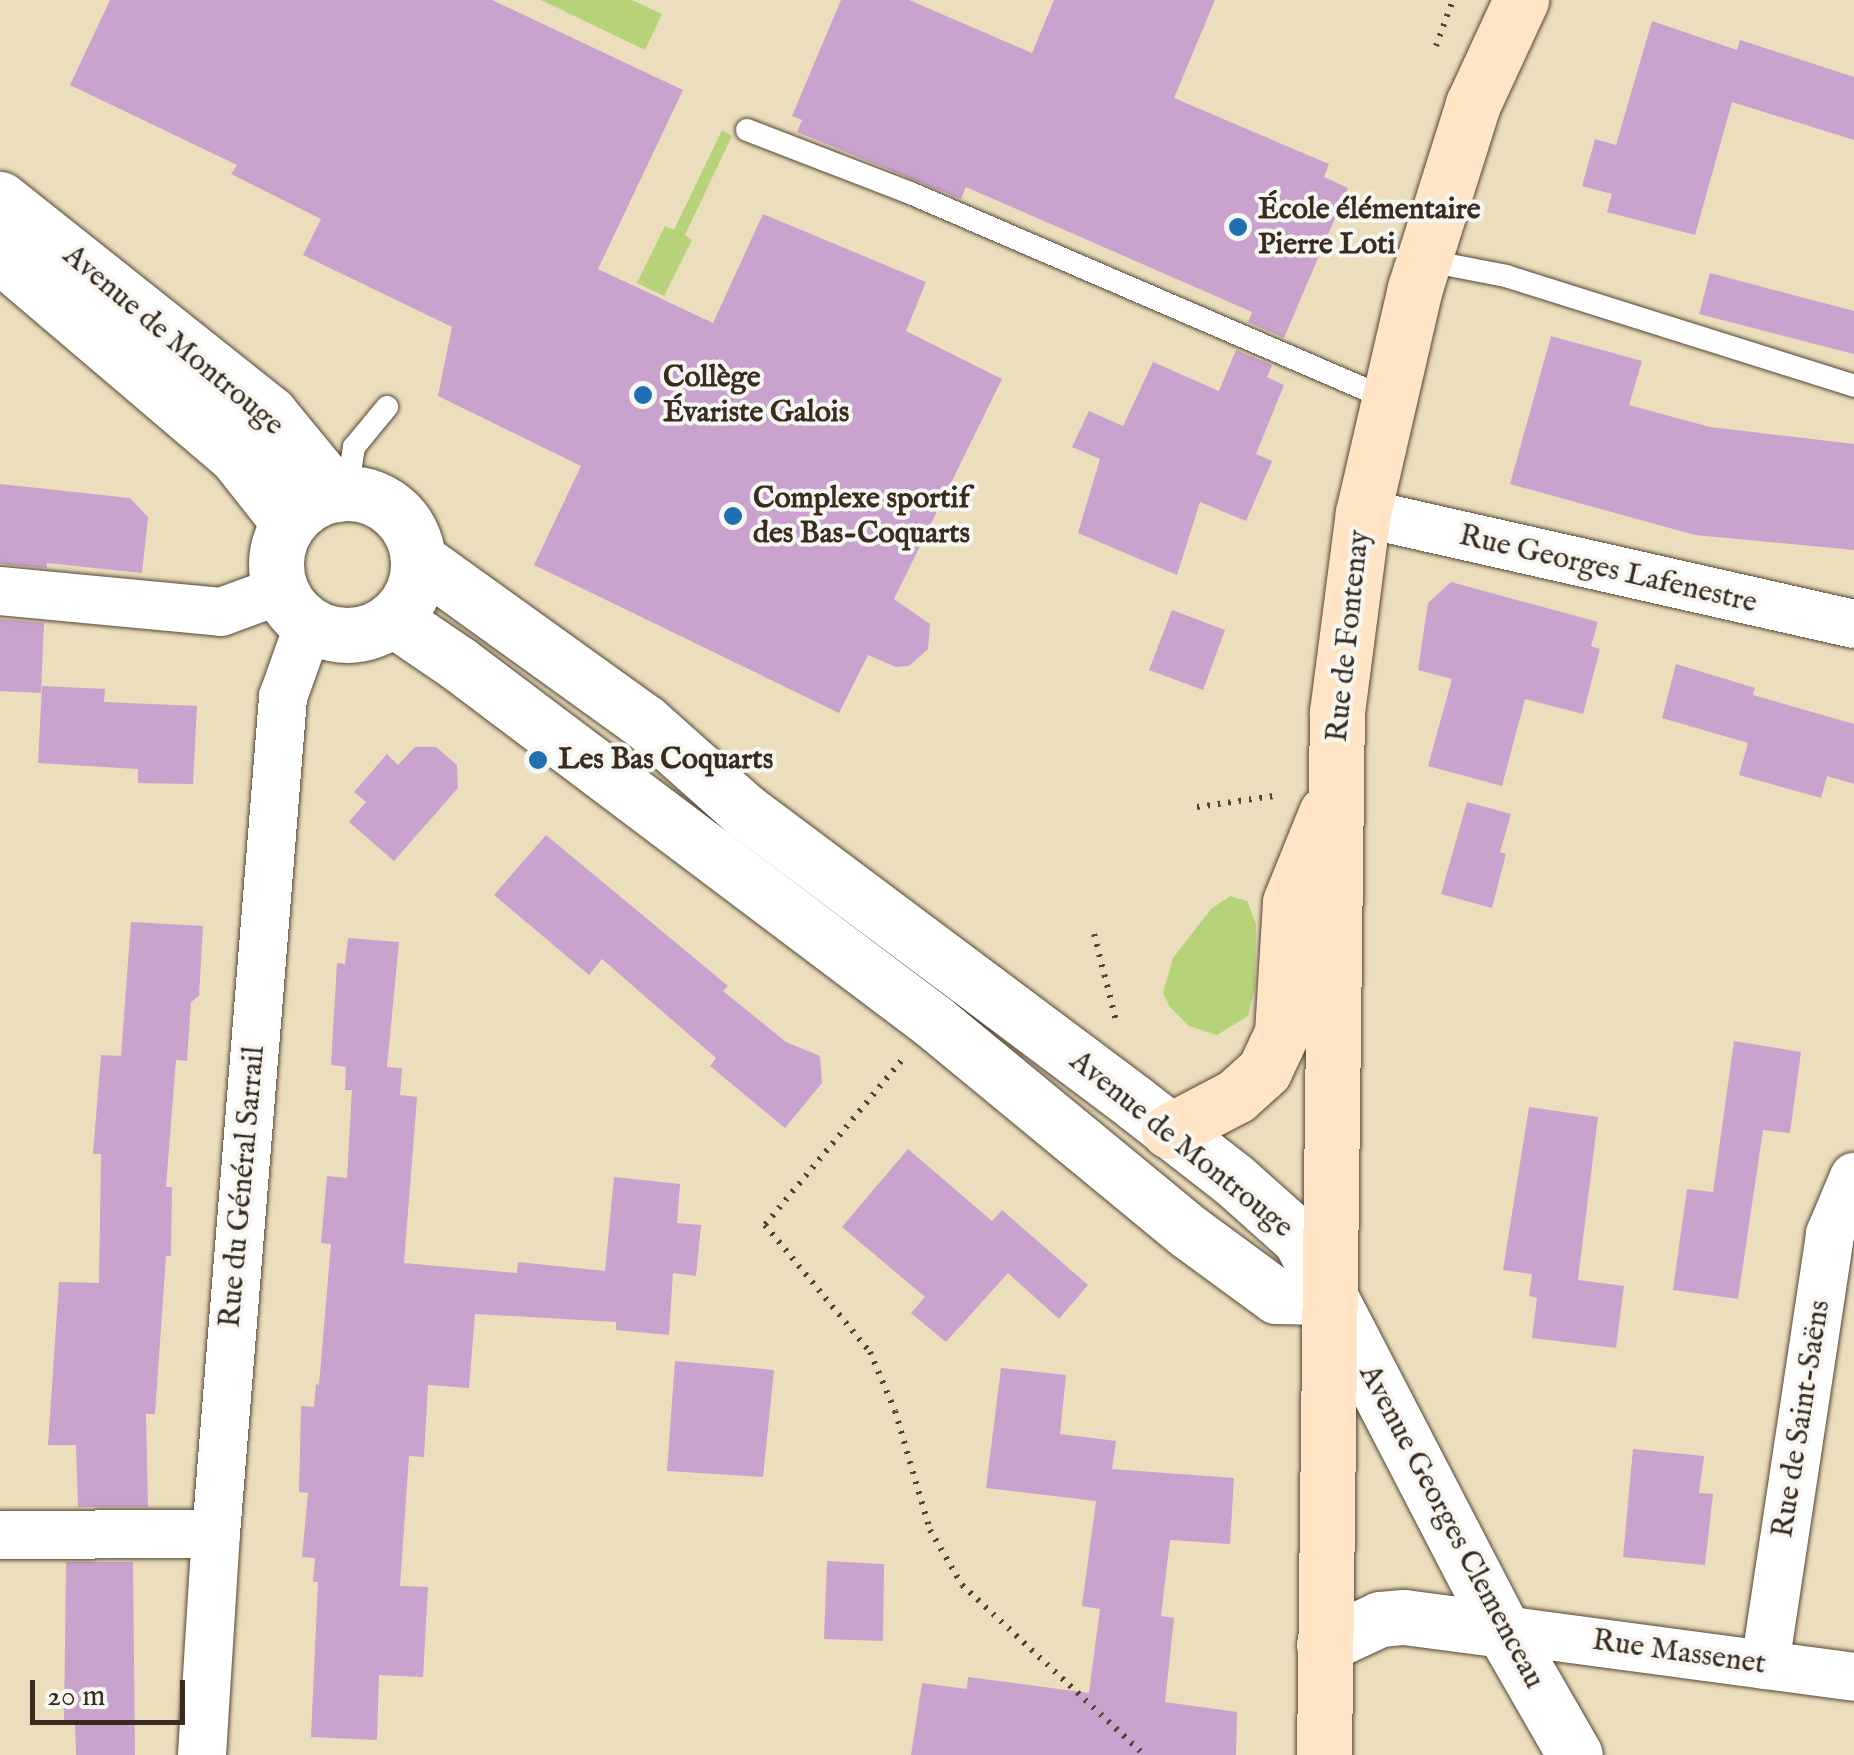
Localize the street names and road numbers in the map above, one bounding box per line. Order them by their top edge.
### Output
street label: Avenue de Montrouge [55,238,291,444]
street label: Rue Georges Lafenestre [1456,518,1760,622]
street label: Rue de Fontenay [1320,528,1378,744]
street label: Avenue de Montrouge [1062,1044,1300,1246]
street label: Rue du Général Sarrail [213,1045,273,1329]
street label: Rue de Saint-Saëns [1765,1298,1839,1540]
street label: Avenue Georges Clemenceau [1350,1359,1552,1695]
street label: Rue Massenet [1590,1623,1768,1683]

